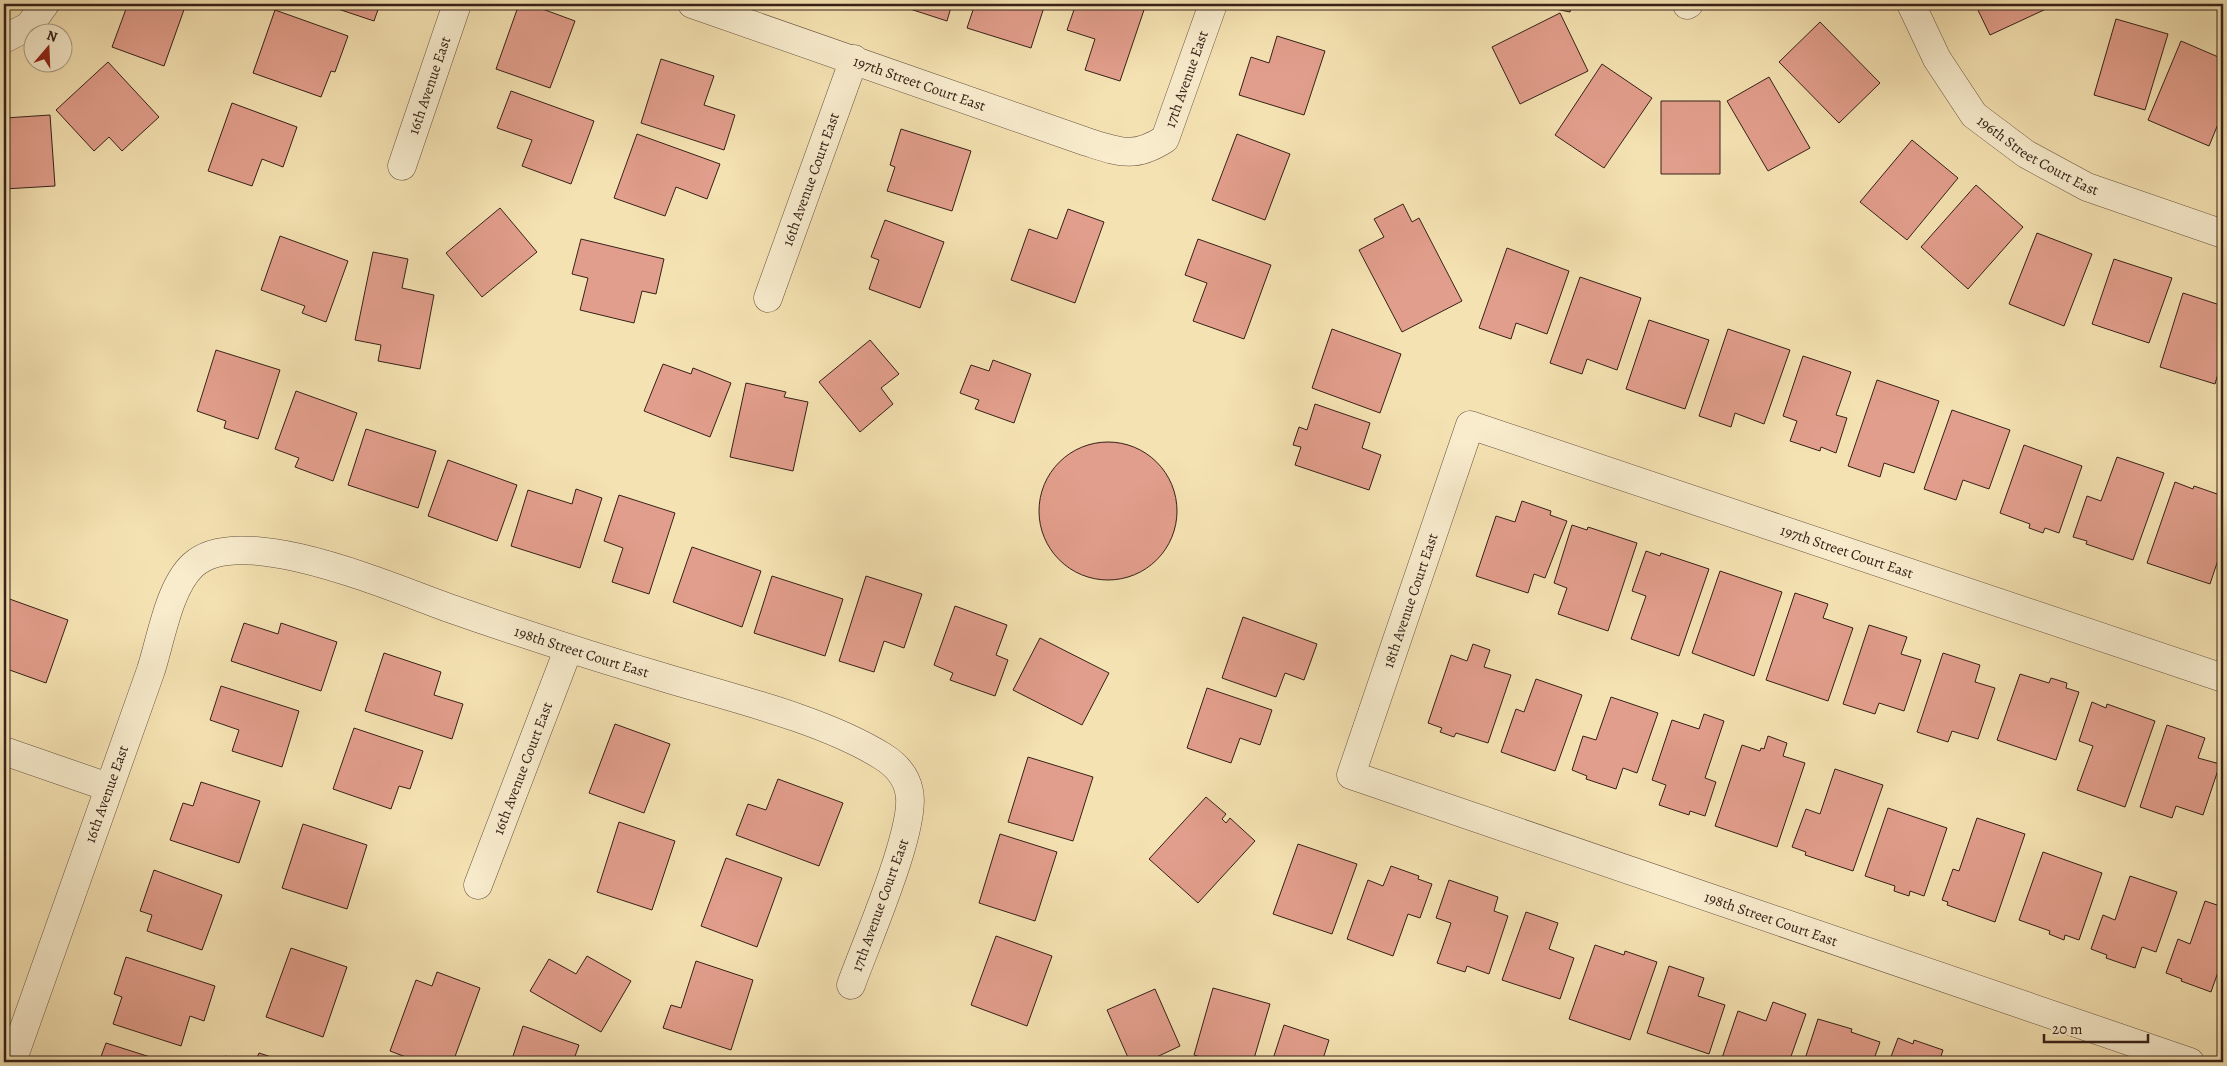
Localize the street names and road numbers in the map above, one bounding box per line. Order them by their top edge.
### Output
street label: 17th Avenue East [1160,28,1213,130]
street label: 16th Avenue East [403,34,455,137]
street label: 197th Street Court East [851,51,989,116]
street label: 16th Avenue Court East [777,110,844,249]
street label: 196th Street Court East [1973,111,2101,200]
street label: 197th Street Court East [1778,520,1916,583]
street label: 18th Avenue Court East [1378,531,1443,671]
street label: 198th Street Court East [512,621,651,682]
street label: 16th Avenue Court East [488,699,557,838]
street label: 16th Avenue East [80,743,133,846]
street label: 17th Avenue Court East [847,836,913,974]
street label: 198th Street Court East [1702,887,1840,951]

